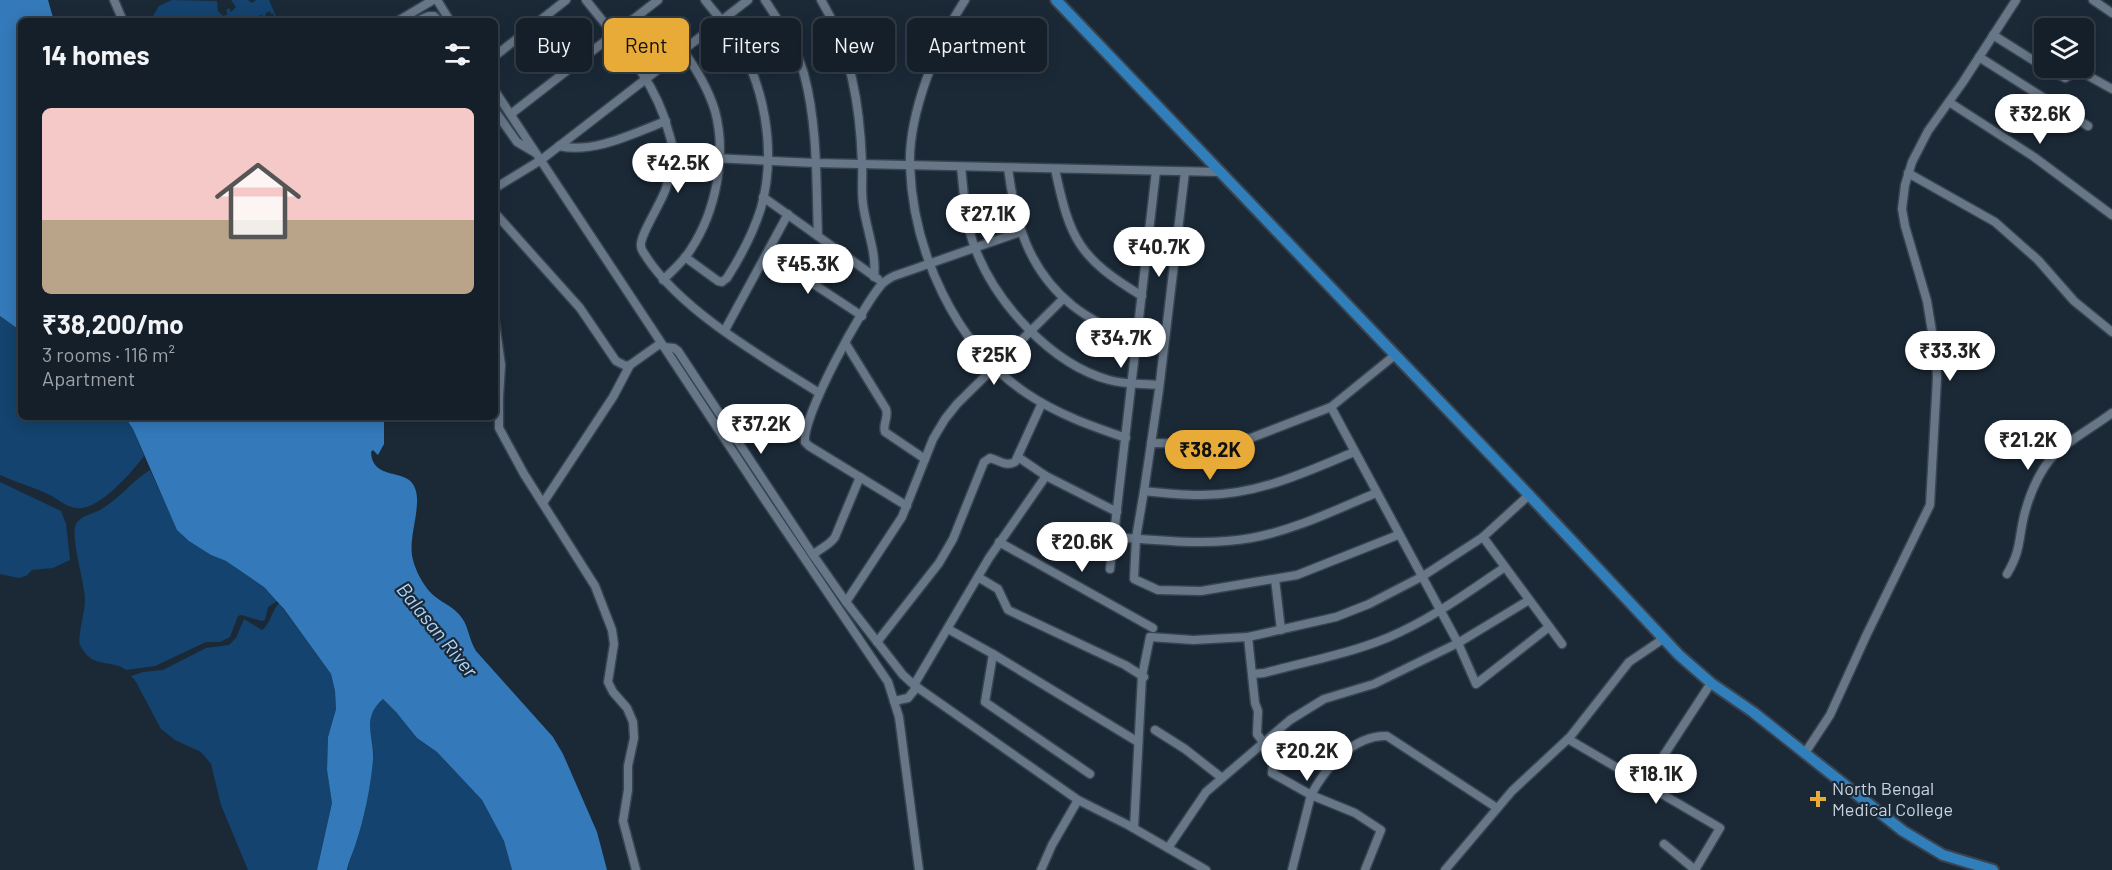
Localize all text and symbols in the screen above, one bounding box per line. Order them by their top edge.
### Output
chip: Buy [516,18,592,72]
chip: Rent [604,18,689,72]
chip: Filters [701,18,801,72]
chip: New [813,18,895,72]
chip: Apartment [907,18,1047,72]
map controls [2034,18,2094,78]
button: layers [2034,18,2094,78]
icon: filters [441,38,474,71]
text: 14 homes [42,39,149,70]
pin: ₹32.6K [1991,94,2089,145]
text: ₹32.6K [2009,101,2071,125]
pin: ₹42.5K [629,143,727,194]
icon: home [204,147,312,255]
text: ₹42.5K [646,150,710,174]
pin: ₹27.1K [939,194,1037,245]
text: ₹27.1K [960,201,1016,225]
pin: ₹40.7K [1110,227,1208,278]
text: ₹40.7K [1128,234,1190,258]
pin: ₹45.3K [759,244,857,295]
text: ₹45.3K [776,251,840,275]
text: ₹38,200/mo [42,308,184,339]
pin: ₹34.7K [1072,318,1170,369]
text: ₹34.7K [1090,325,1152,349]
pin: ₹33.3K [1901,331,1999,382]
pin: ₹25K [958,335,1030,386]
text: ₹33.3K [1919,338,1981,362]
text: 3 rooms · 116 m² [42,342,175,366]
text: ₹25K [971,342,1017,366]
text: Apartment [42,366,135,390]
pin: ₹37.2K [712,404,810,455]
text: ₹37.2K [731,411,791,435]
pin: ₹21.2K [1979,420,2077,471]
text: ₹21.2K [1999,427,2057,451]
pin: ₹38.2K [1161,430,1259,481]
text: ₹38.2K [1179,437,1241,461]
pin: ₹20.6K [1033,522,1131,573]
text: ₹20.6K [1051,529,1113,553]
water label: Balasan River [392,577,484,682]
pin: ₹20.2K [1258,731,1356,782]
text: ₹20.2K [1275,738,1339,762]
pin: ₹18.1K [1607,754,1705,805]
text: ₹18.1K [1629,761,1683,785]
place label: North Bengal Medical College [1832,777,1953,820]
marker: North Bengal Medical College [1809,790,1827,808]

